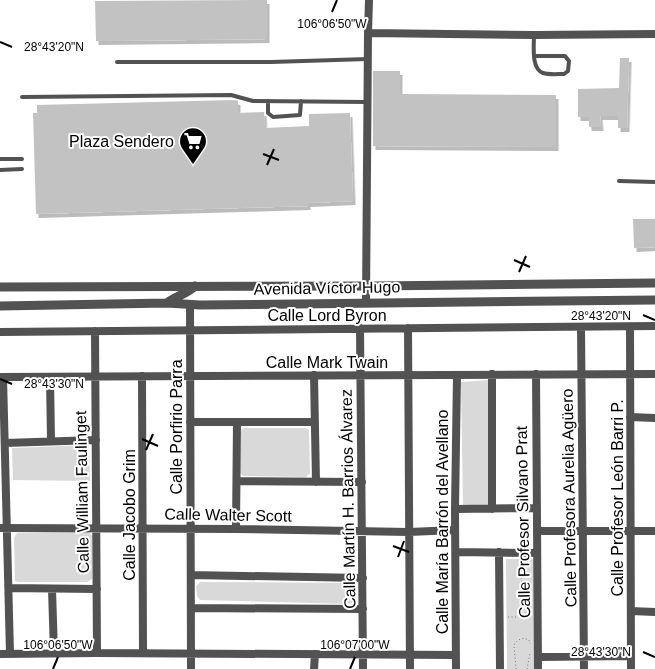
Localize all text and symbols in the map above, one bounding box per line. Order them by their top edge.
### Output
text: 106°06'50"W [297,17,367,31]
text: 28°43'20"N [24,40,84,54]
supermarket icon: Plaza Sendero [178,126,208,165]
place label: Plaza Sendero [69,133,174,150]
street label: Avenida Víctor Hugo [254,278,400,298]
street label: Calle Lord Byron [267,307,387,324]
text: 28°43'20"N [571,309,631,323]
street label: Calle Mark Twain [266,354,388,371]
street label: Calle Porfirio Parra [168,359,185,495]
text: 28°43'30"N [24,377,84,391]
street label: Calle Profesora Aurelia Agüero [559,388,579,608]
street label: Calle Martín H. Barrios Álvarez [337,389,358,609]
street label: Calle Profesor León Barri P. [609,399,626,597]
street label: Calle William Faulinget [72,410,92,573]
street label: Calle María Barrón del Avellano [434,410,451,634]
street label: Calle Profesor Silvano Prat [513,425,533,618]
street label: Calle Jacobo Grim [121,449,138,581]
street label: Calle Walter Scott [164,505,292,525]
text: 106°06'50"W [23,638,93,652]
text: 106°07'00"W [320,638,390,652]
text: 28°43'30"N [571,645,631,659]

